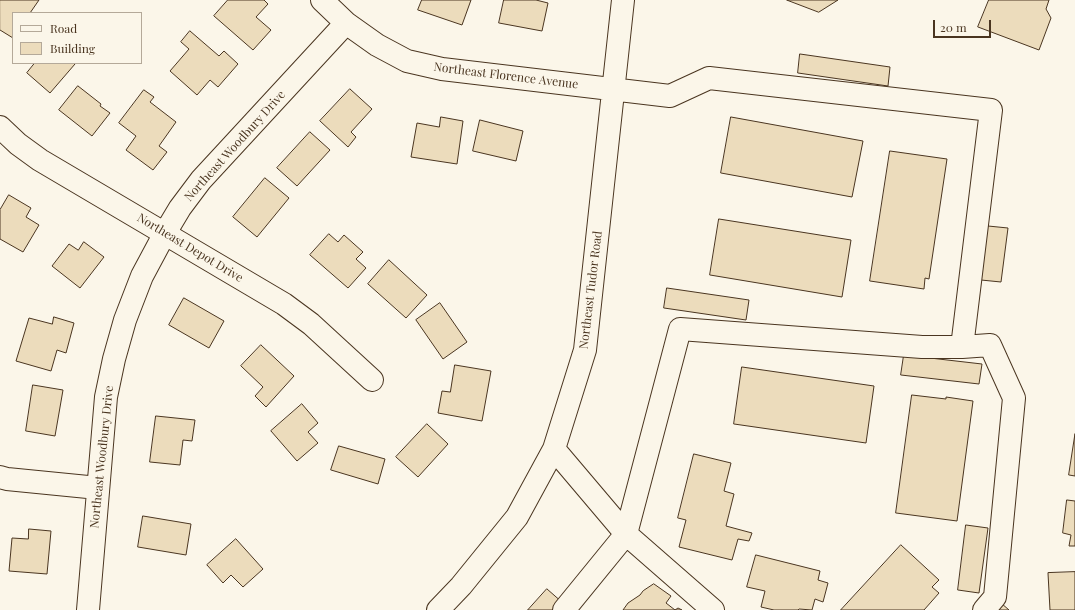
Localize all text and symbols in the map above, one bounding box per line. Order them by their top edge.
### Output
legend [12,12,142,64]
scale bar [935,12,993,38]
text: 20 m [940,19,967,35]
text: Road [50,20,77,36]
text: Building [50,40,95,56]
street label: Northeast Florence Avenue [433,60,579,92]
street label: Northeast Woodbury Drive [182,88,288,204]
street label: Northeast Depot Drive [134,211,246,285]
street label: Northeast Tudor Road [577,230,605,350]
street label: Northeast Woodbury Drive [87,385,117,529]

